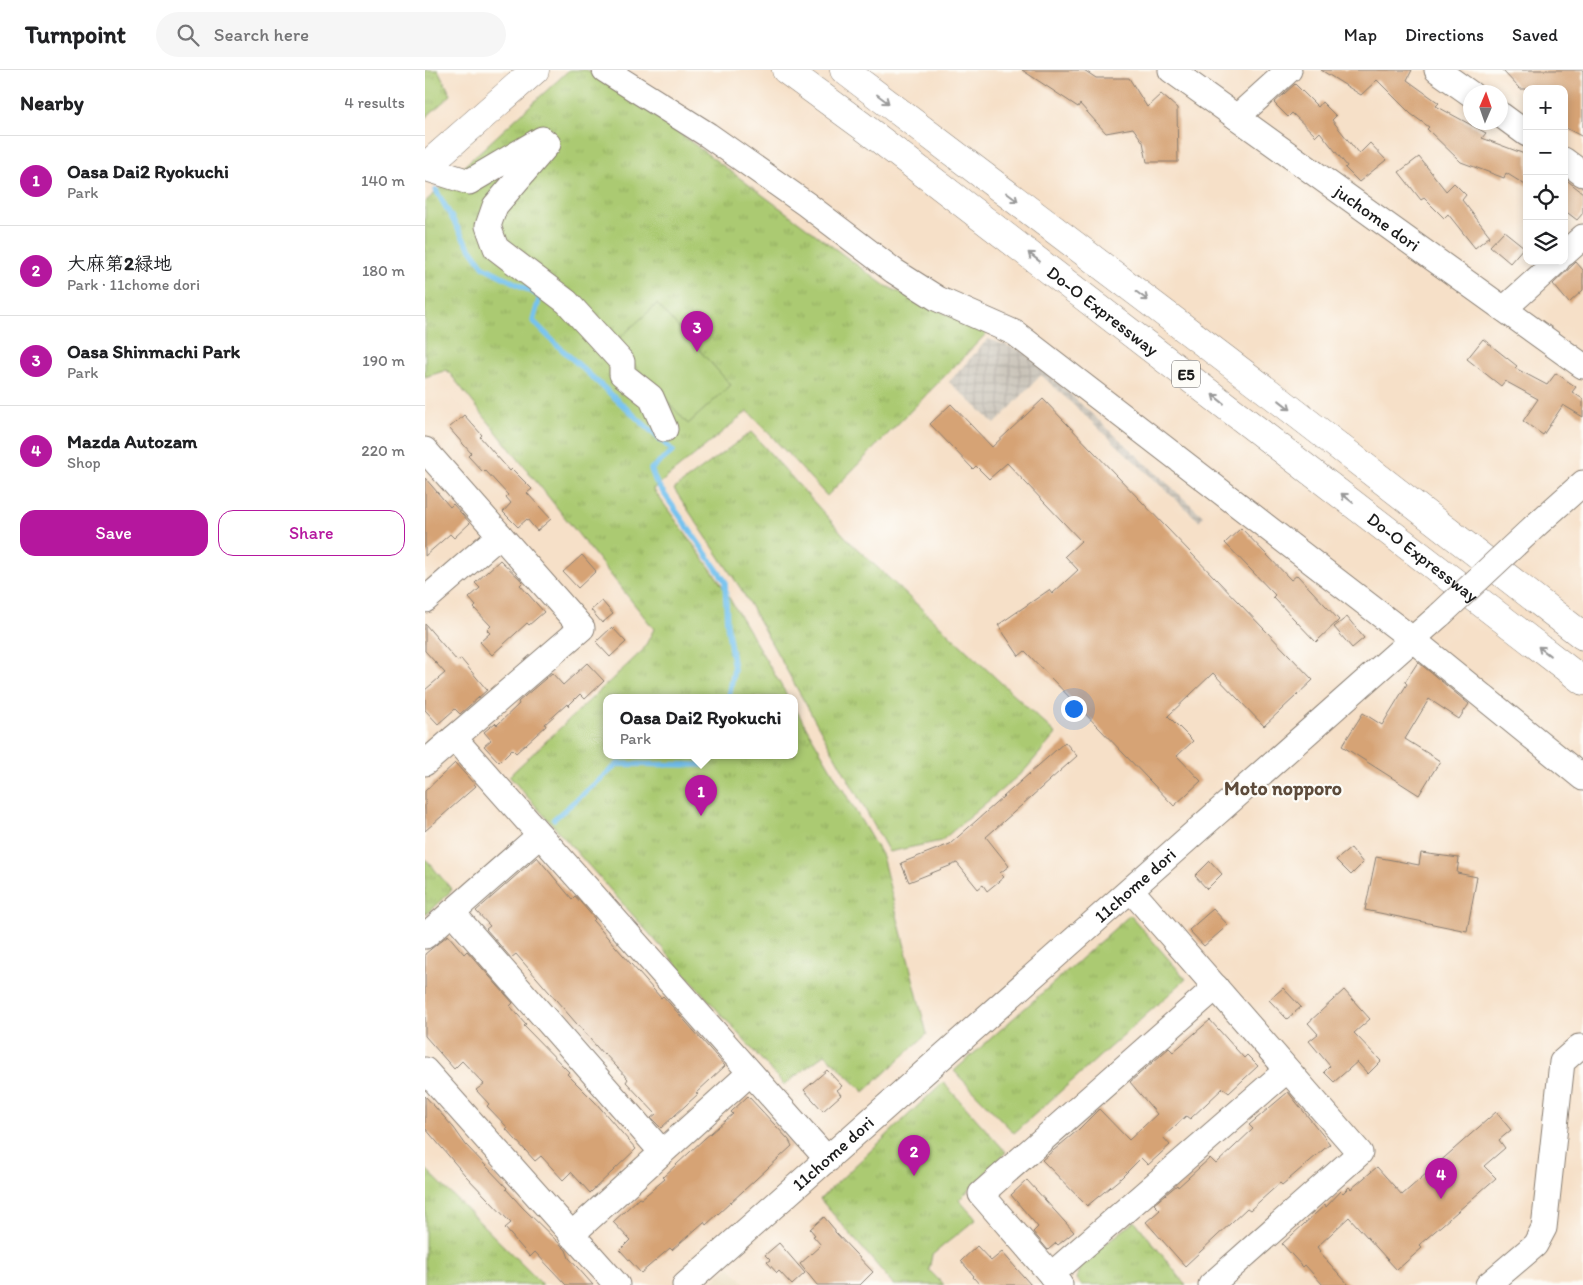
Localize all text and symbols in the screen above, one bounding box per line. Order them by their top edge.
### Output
search box [156,12,506,57]
text: Turnpoint [25,20,126,49]
icon: search [174,21,202,49]
text: Search here [214,23,309,46]
text: Map [1344,24,1377,46]
text: Directions [1405,24,1484,46]
text: Saved [1512,24,1558,46]
north arrow [1463,85,1508,130]
map controls [1523,85,1568,265]
button: + [1523,85,1568,130]
text: Nearby [20,90,84,115]
text: 4 results [344,93,405,112]
one-way arrow [876,94,890,104]
button: − [1523,130,1568,175]
text: Oasa Dai2 Ryokuchi [67,160,229,183]
text: 1 [32,171,40,190]
text: 140 m [361,171,405,190]
button: locate [1523,175,1568,220]
street label: juchome dori [1329,180,1424,256]
text: Park [67,183,98,202]
one-way arrow [1005,192,1018,203]
button: layers [1523,220,1568,265]
text: 大麻第2緑地 [67,252,172,275]
one-way arrow [1028,252,1041,263]
text: 2 [32,261,40,280]
text: 180 m [362,261,405,280]
street label: Do-O Expressway [1043,261,1163,361]
text: Park · 11chome dori [67,275,200,294]
one-way arrow [1135,290,1148,301]
pin: 3 [681,311,713,352]
text: Oasa Shinmachi Park [67,340,240,363]
text: 3 [32,351,40,370]
text: 190 m [362,351,405,370]
road number: E5 [1172,360,1200,388]
text: Park [67,363,98,382]
one-way arrow [1211,394,1225,404]
one-way arrow [1278,399,1291,410]
text: Mazda Autozam [67,430,197,453]
text: 4 [31,441,41,460]
text: 220 m [361,441,405,460]
text: Shop [67,453,101,472]
one-way arrow [1341,493,1354,504]
street label: Do-O Expressway [1363,508,1483,608]
button: Save [20,510,208,556]
button: Share [218,510,405,556]
one-way arrow [1538,646,1551,657]
popup [603,694,798,759]
your location [1061,696,1087,722]
text: Oasa Dai2 Ryokuchi [620,706,781,729]
text: Park [620,729,651,748]
pin: 1 [685,775,717,816]
district label: Moto nopporo [1224,776,1342,801]
street label: 11chome dori [1090,843,1181,927]
street label: 11chome dori [788,1112,878,1196]
pin: 2 [898,1135,930,1176]
pin: 4 [1425,1158,1457,1199]

